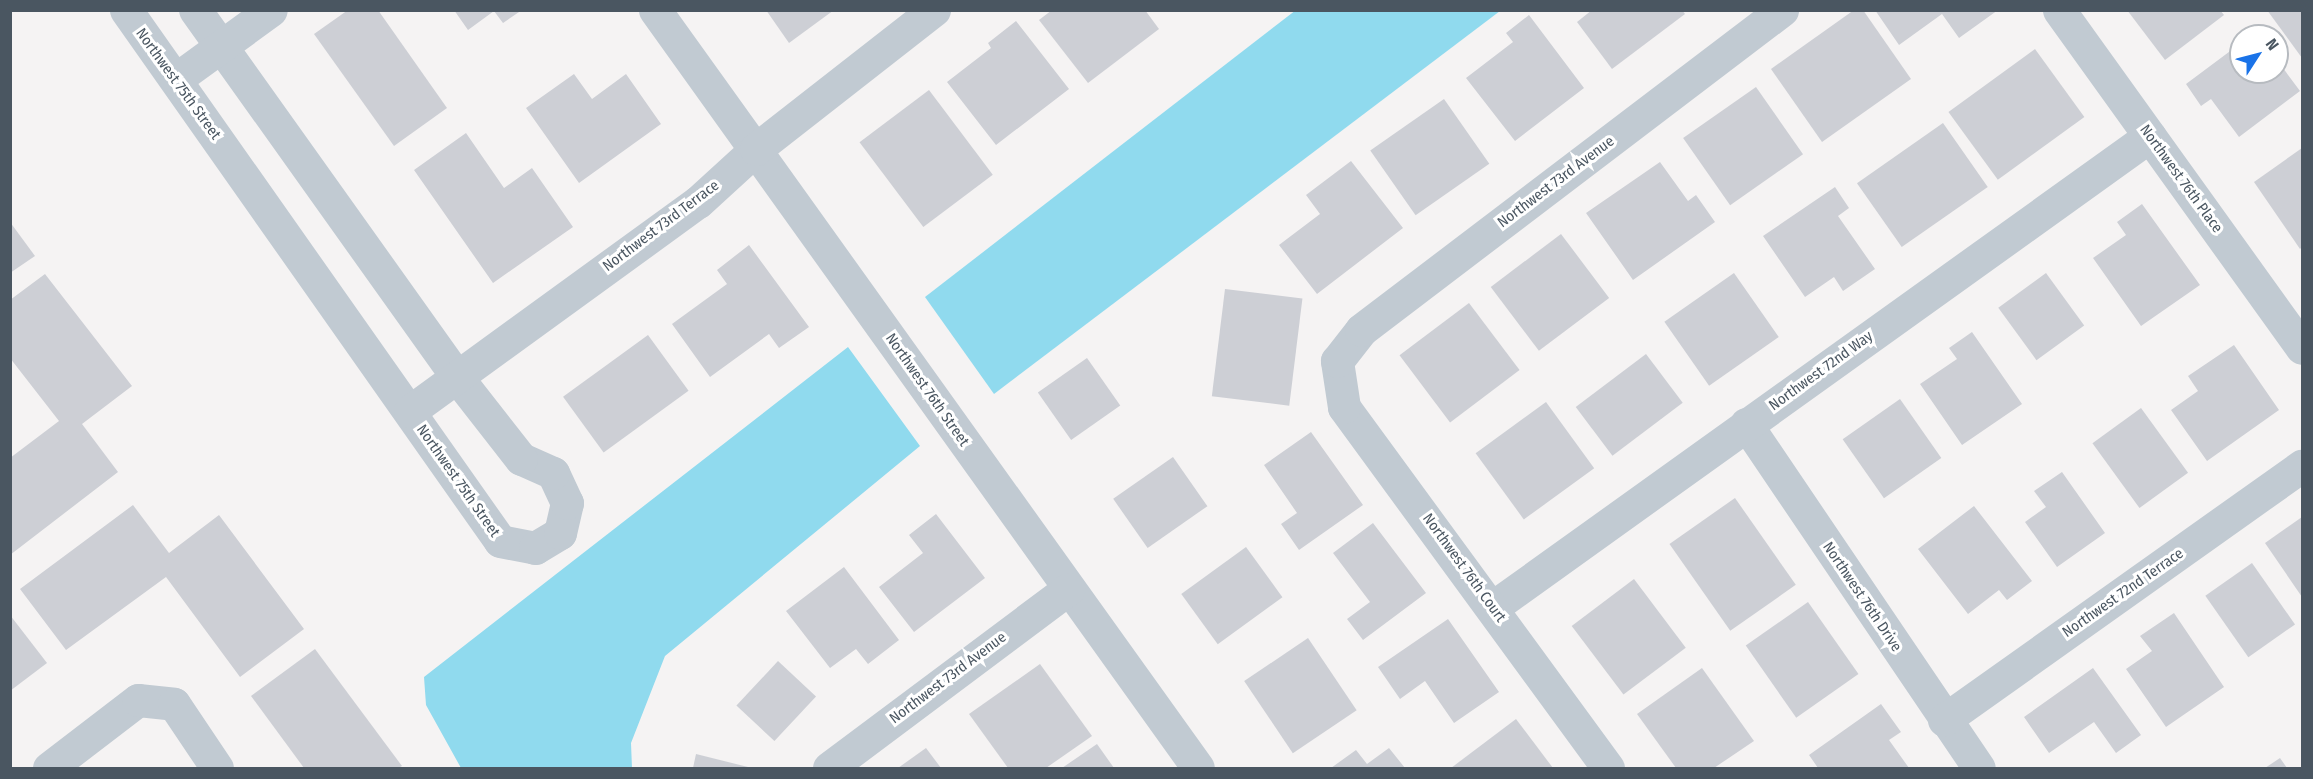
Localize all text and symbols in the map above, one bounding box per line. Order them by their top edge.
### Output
north arrow [2229,24,2289,84]
street label: Northwest 75th Street [132,25,224,143]
text: N [2262,35,2283,54]
street label: Northwest 76th Place [2136,121,2226,237]
street label: Northwest 73rd Avenue [1494,132,1618,232]
street label: Northwest 73rd Terrace [599,176,723,276]
street label: Northwest 72nd Way [1766,327,1876,415]
street label: Northwest 76th Street [881,330,973,450]
street label: Northwest 75th Street [412,421,504,541]
street label: Northwest 76th Court [1419,510,1509,626]
street label: Northwest 76th Drive [1819,539,1905,655]
street label: Northwest 72nd Terrace [2059,544,2187,642]
street label: Northwest 73rd Avenue [886,628,1010,728]

